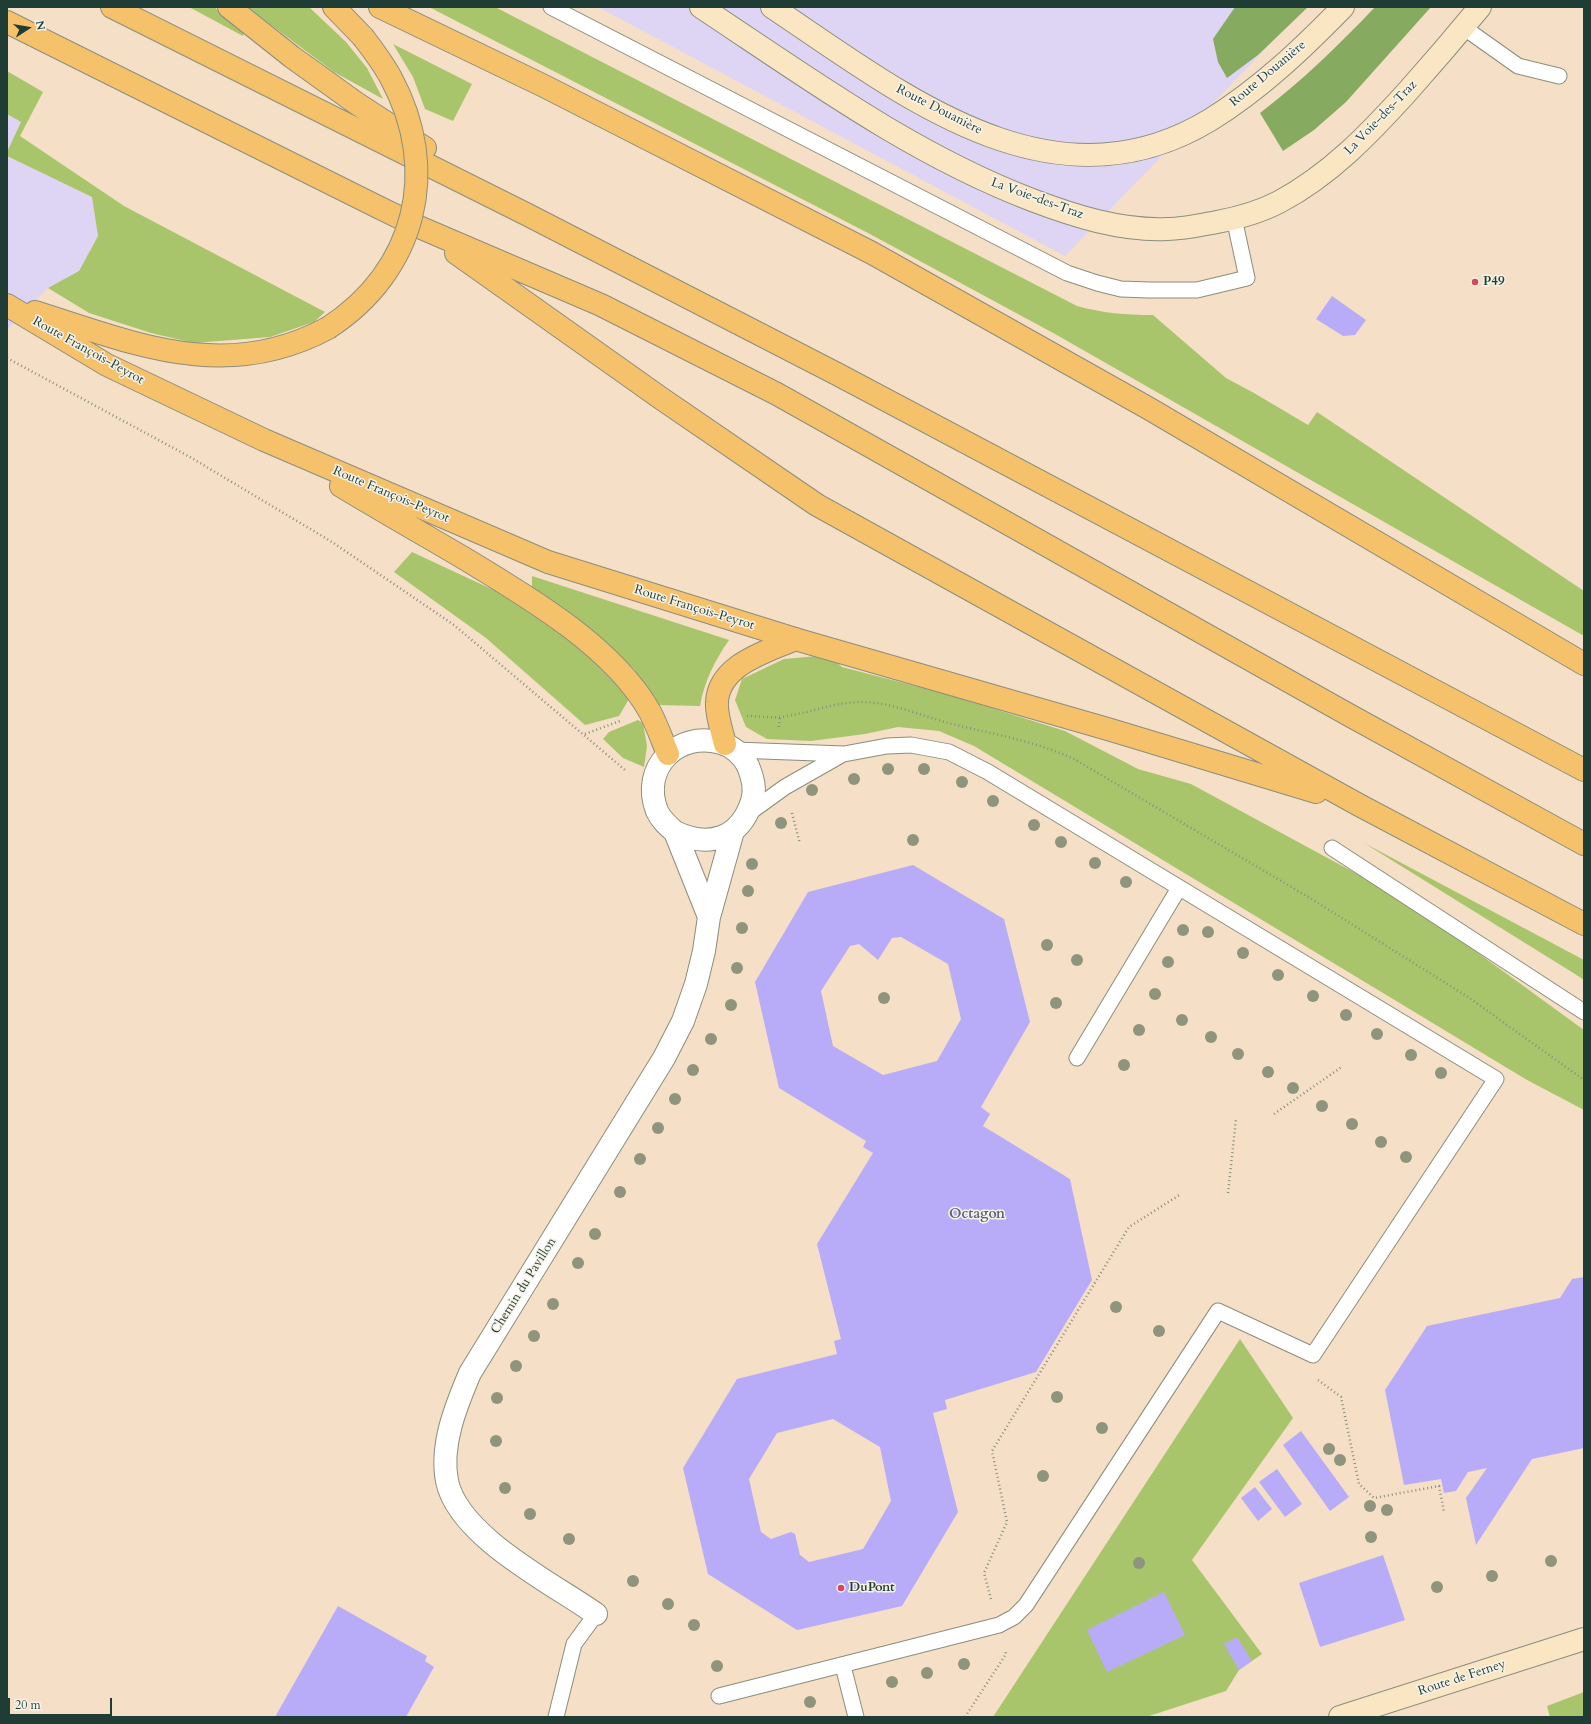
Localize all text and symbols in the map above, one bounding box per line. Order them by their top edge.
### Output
north arrow [8,8,48,48]
text: N [32,19,49,32]
street label: Route Douanière [1227,38,1309,110]
street label: La Voie-des-Traz [1341,77,1421,159]
street label: Route Douanière [893,82,985,138]
street label: La Voie-des-Traz [988,175,1086,223]
place label: P49 [1483,274,1505,290]
marker: P49 [1470,277,1480,287]
street label: Route François-Peyrot [30,314,146,388]
street label: Route François-Peyrot [330,463,452,527]
street label: Route François-Peyrot [632,582,756,634]
district label: Octagon [949,1207,1005,1223]
street label: Chemin du Pavillon [488,1235,560,1337]
place label: DuPont [849,1580,894,1596]
marker: DuPont [836,1583,846,1593]
street label: Route de Ferney [1416,1656,1508,1700]
scale bar [10,1690,114,1716]
text: 20 m [15,1697,41,1713]

